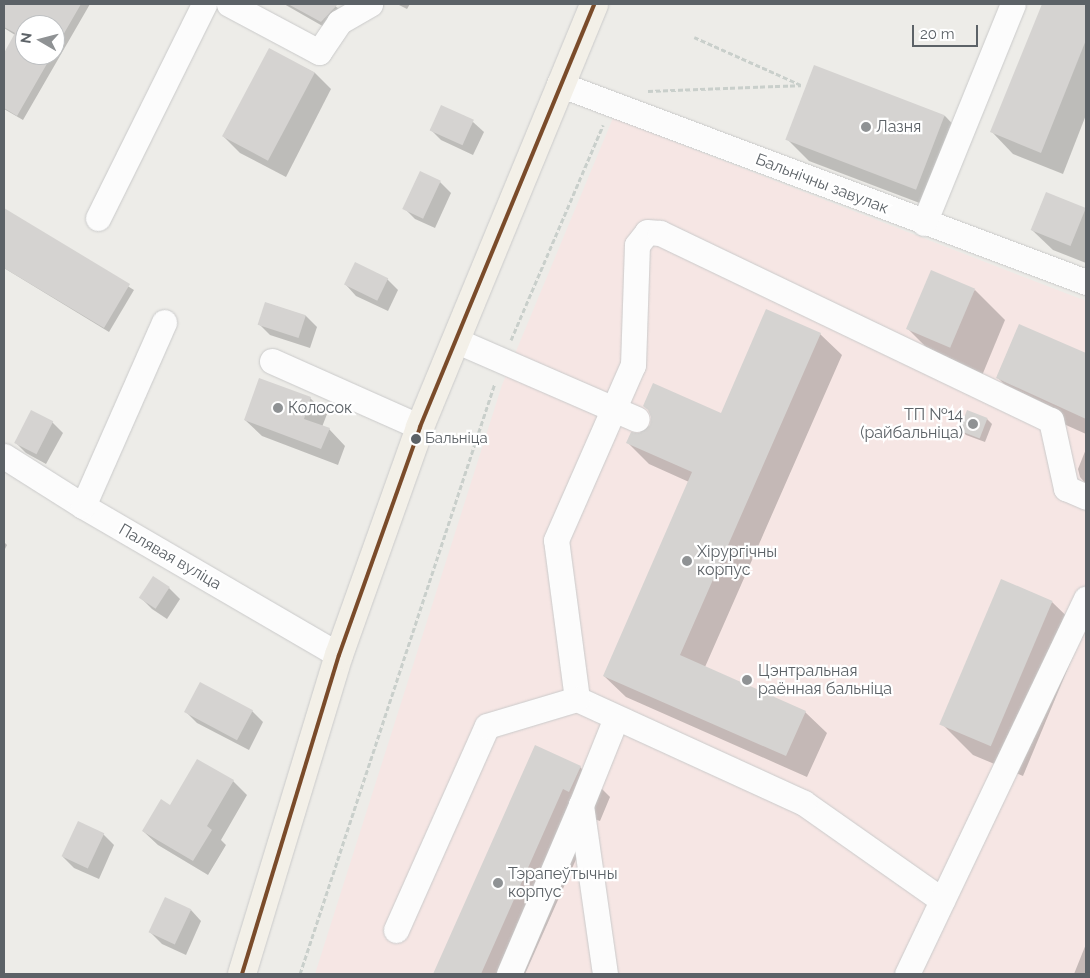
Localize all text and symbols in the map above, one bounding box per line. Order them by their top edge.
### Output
north arrow [15,15,65,65]
scale bar [915,15,981,47]
text: 20 m [920,25,955,43]
text: N [17,32,35,44]
place label: Лазня [876,117,921,137]
marker: Лазня [860,121,872,133]
street label: Бальнічны завулак [753,150,891,218]
place label: Колосок [288,398,352,418]
marker: Колосок [272,402,284,414]
place label: ТП №14 (райбальніца) [860,405,963,443]
marker: ТП №14 (райбальніца) [967,418,979,430]
place label: Бальніца [425,430,488,448]
marker: Бальніца [411,434,421,444]
street label: Палявая вуліца [115,520,225,594]
place label: Хірургічны корпус [697,542,777,580]
marker: Хірургічны корпус [681,555,693,567]
place label: Цэнтральная раённая бальніца [758,661,892,699]
marker: Цэнтральная раённая бальніца [740,673,754,687]
place label: Тэрапеўтычны корпус [508,864,618,902]
marker: Тэрапеўтычны корпус [492,877,504,889]

